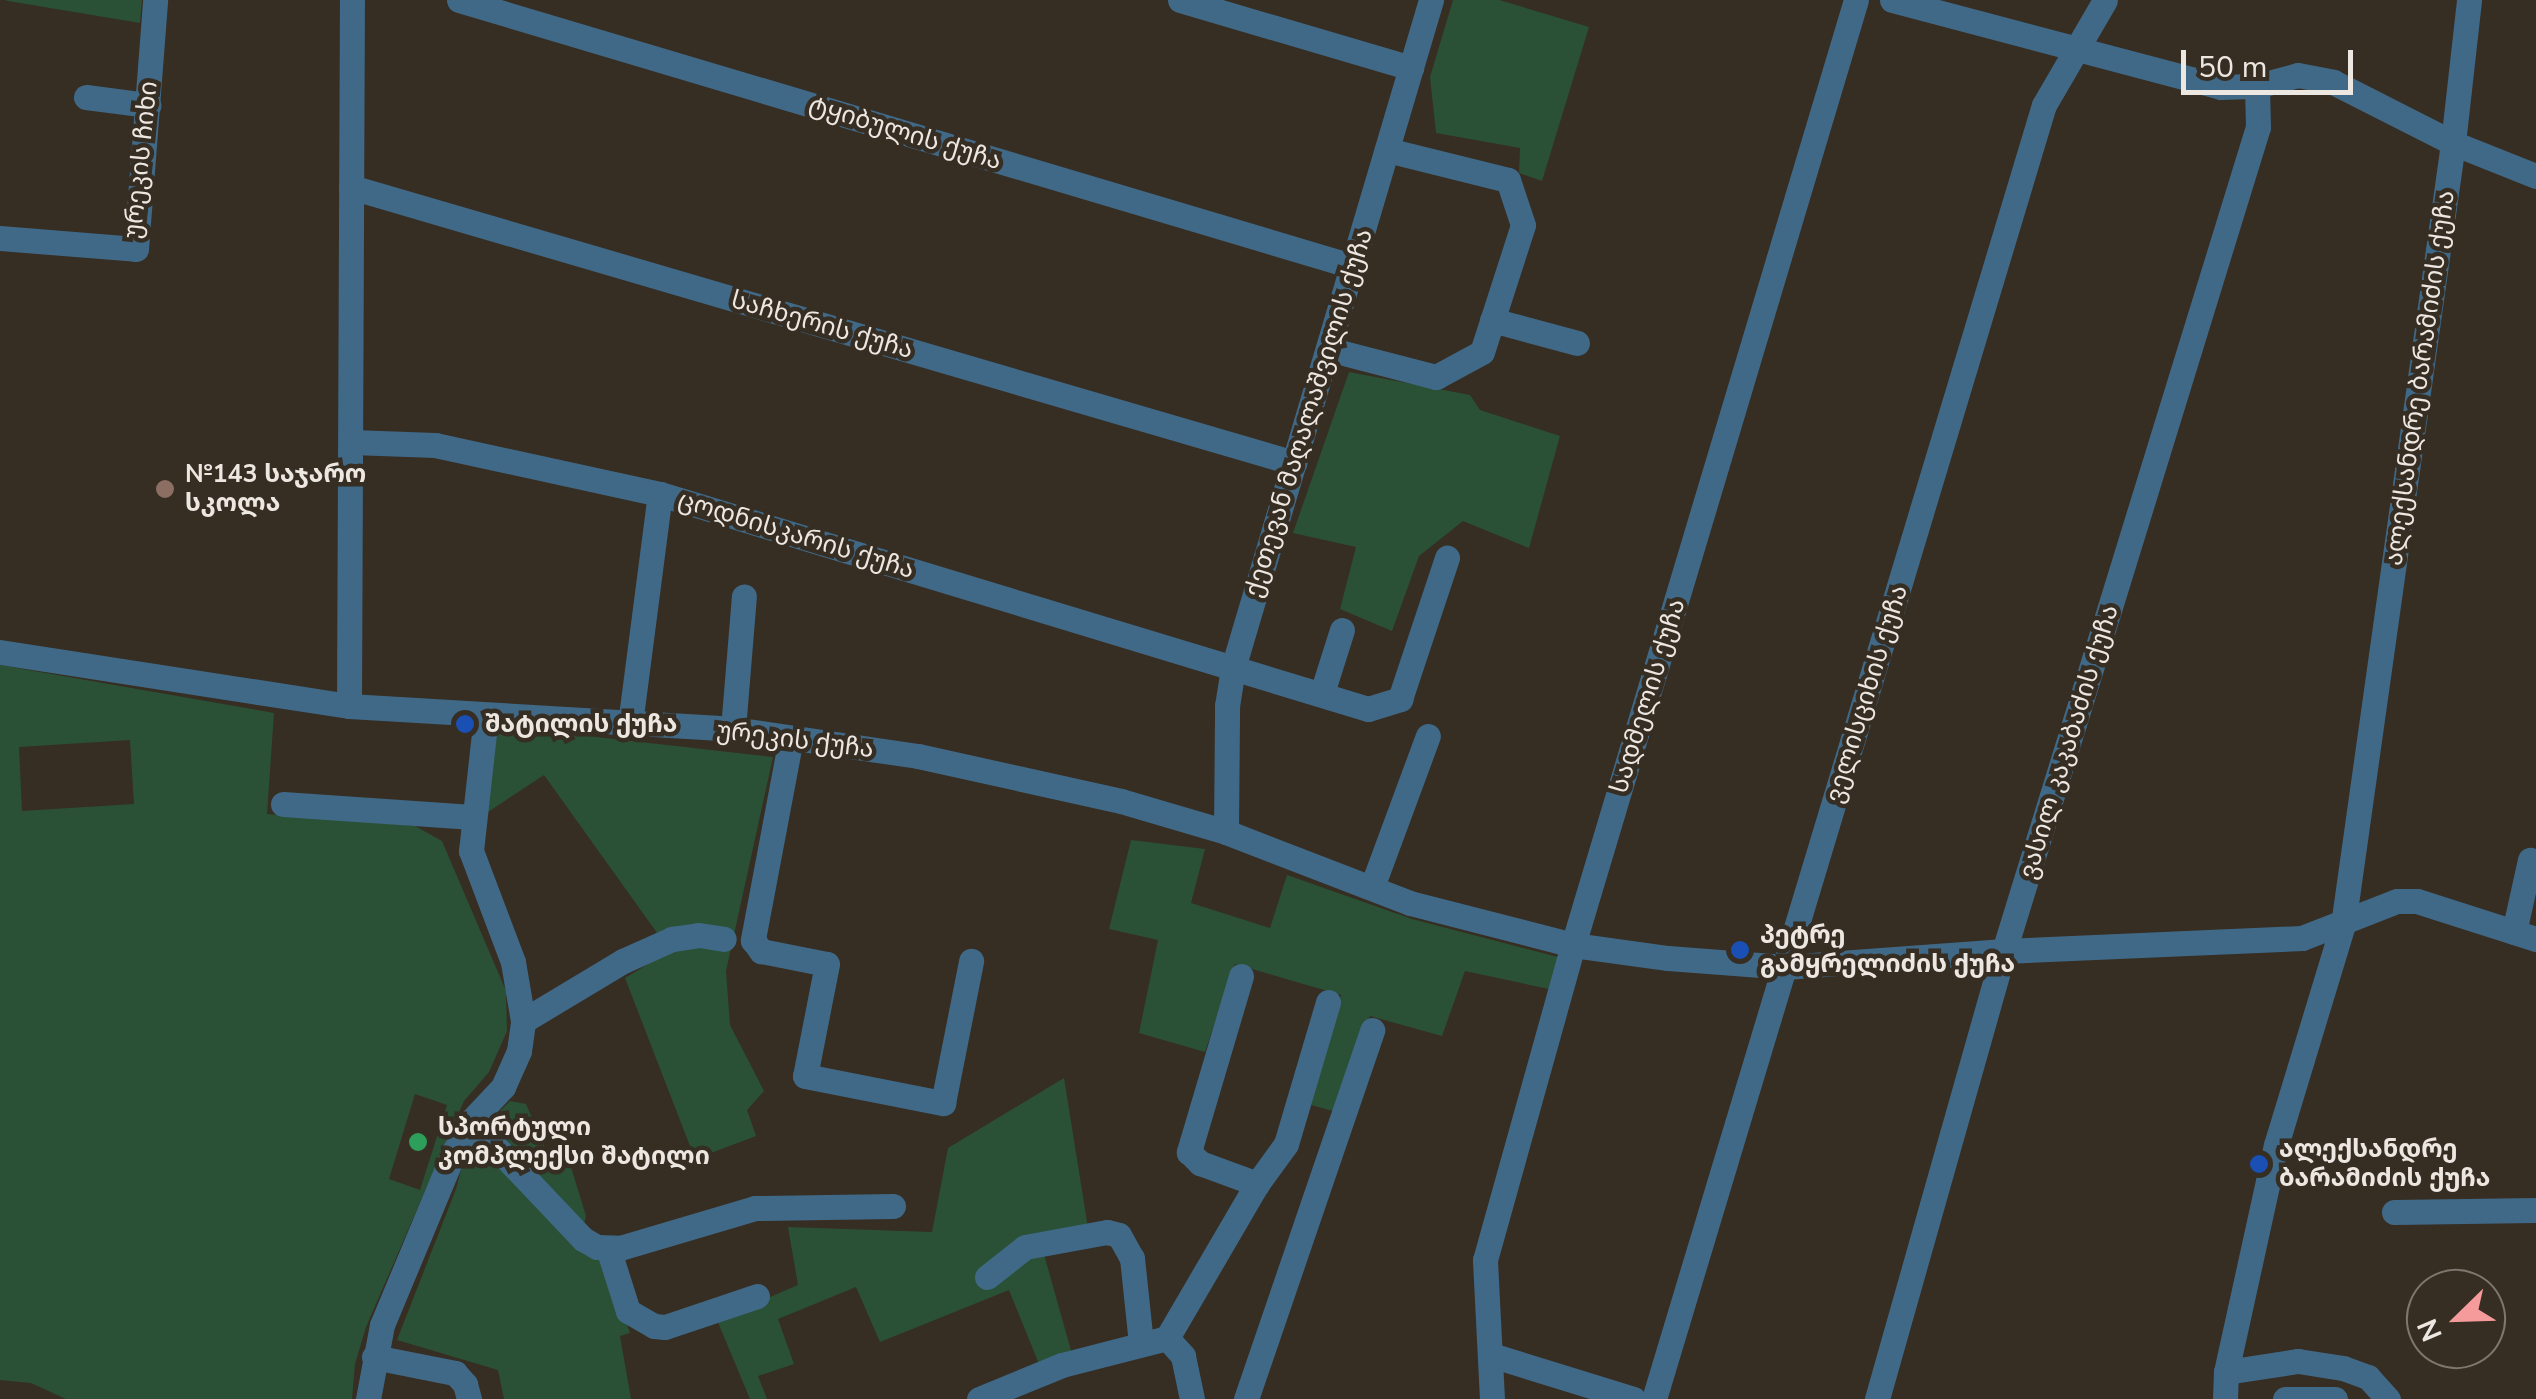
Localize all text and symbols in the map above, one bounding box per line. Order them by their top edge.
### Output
scale bar [2186,30,2358,92]
text: 50 m [2198,47,2267,88]
street label: ურეკის ჩიხი [118,80,164,240]
street label: ტყიბულის ქუჩა [805,89,1005,177]
street label: ალექსანდრე ბარამიძის ქუჩა [2379,188,2461,568]
street label: ქეთევან მაღალაშვილის ქუჩა [1239,225,1379,601]
street label: საჩხერის ქუჩა [728,285,916,365]
place label: №143 საჯარო სკოლა [185,460,366,519]
marker: №143 საჯარო სკოლა [154,478,176,500]
street label: ცოდნისკარის ქუჩა [674,485,918,585]
street label: ველისციხის ქუჩა [1820,581,1914,807]
street label: სადმელის ქუჩა [1604,595,1692,797]
street label: ვასილ კაკაბაძის ქუჩა [2013,601,2125,883]
place label: შატილის ქუჩა [485,709,677,739]
marker: შატილის ქუჩა [454,713,476,735]
street label: ურეკის ქუჩა [715,715,875,765]
place label: პეტრე გამყრელიძის ქუჩა [1760,921,2015,980]
marker: პეტრე გამყრელიძის ქუჩა [1729,939,1751,961]
place label: სპორტული კომპლექსი შატილი [438,1113,710,1172]
marker: სპორტული კომპლექსი შატილი [407,1131,429,1153]
place label: ალექსანდრე ბარამიძის ქუჩა [2279,1135,2490,1194]
marker: ალექსანდრე ბარამიძის ქუჩა [2248,1153,2270,1175]
north arrow [2406,1269,2506,1369]
text: N [2409,1313,2452,1347]

